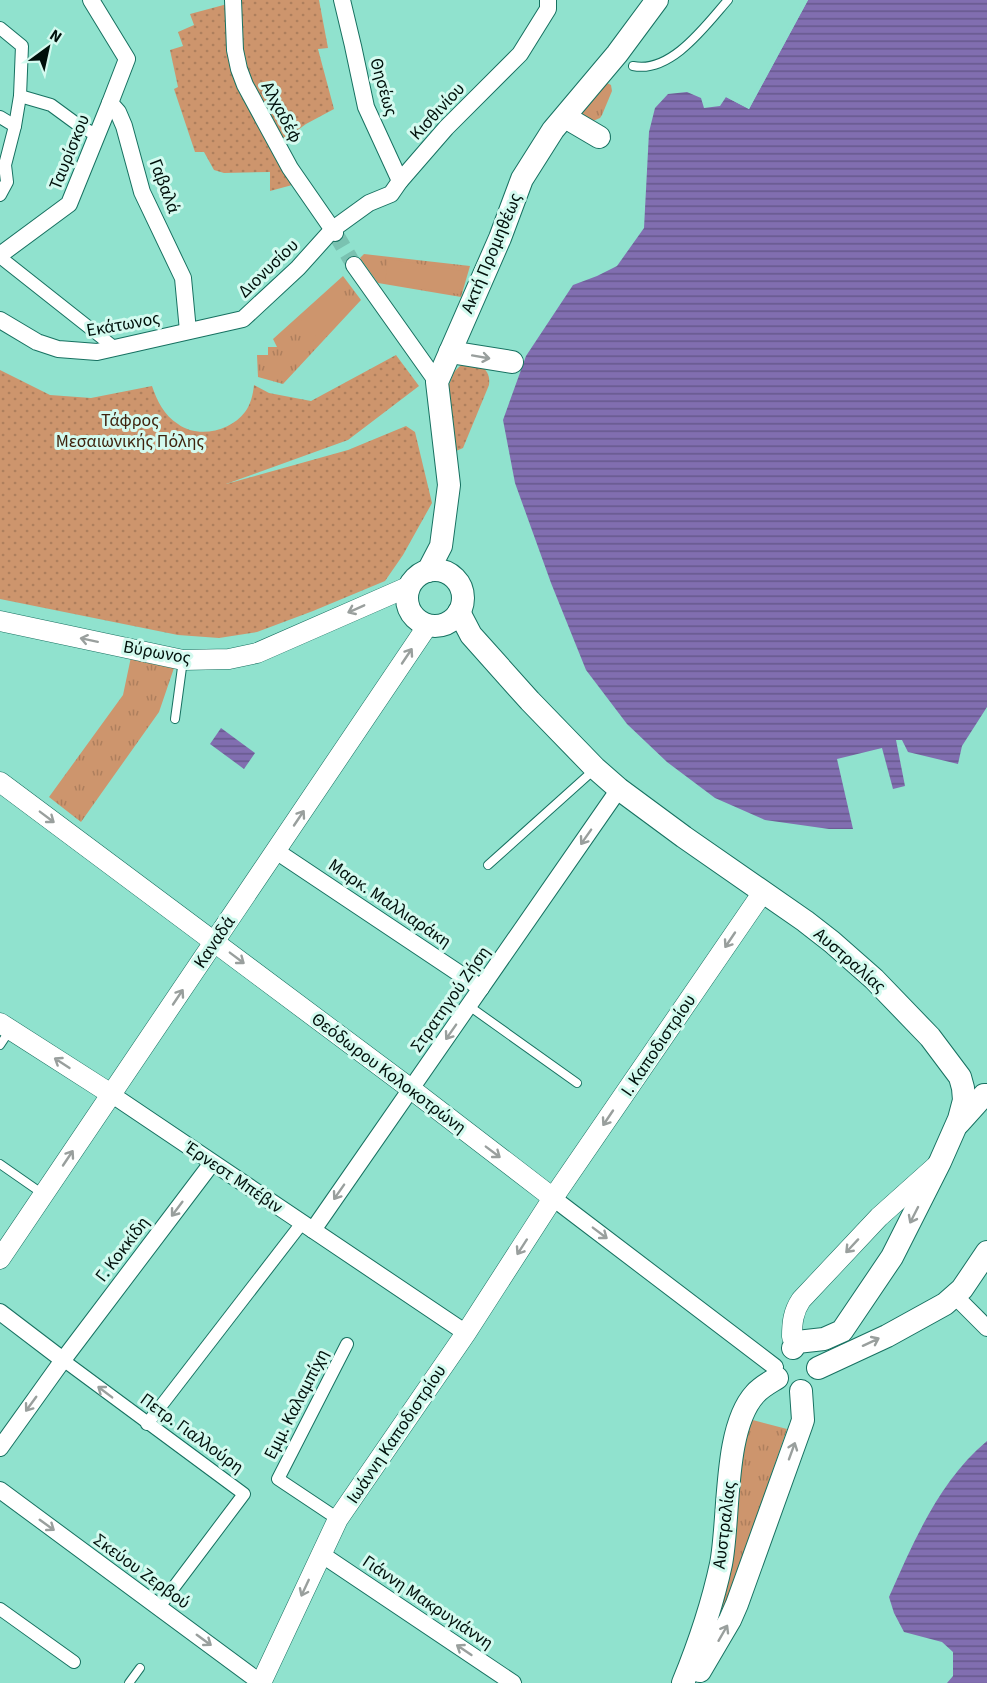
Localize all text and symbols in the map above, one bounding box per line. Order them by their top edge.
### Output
north arrow [18,18,78,78]
text: N [45,24,66,48]
street label: Θησέως [363,55,404,119]
street label: Αλχαδέφ [255,77,308,147]
street label: Κισθινίου [404,77,471,146]
street label: Ταυρίσκου [43,111,96,194]
street label: Γαβαλά [143,155,186,217]
street label: Ακτή Προμηθέως [455,189,528,317]
street label: Διονυσίου [233,233,304,304]
street label: Εκάτωνος [84,306,162,343]
one-way arrow [470,352,490,363]
park label: Τάφρος Μεσαιωνικής Πόλης [56,408,204,454]
one-way arrow [348,604,366,616]
one-way arrow [80,633,99,645]
street label: Βύρωνος [121,634,193,671]
one-way arrow [402,648,414,665]
one-way arrow [292,809,305,826]
one-way arrow [38,811,54,823]
one-way arrow [580,829,592,845]
street label: Μαρκ. Μαλλιαράκη [323,853,456,954]
street label: Καναδά [188,911,241,973]
street label: Αυστραλίας [808,922,891,999]
one-way arrow [724,931,736,948]
street label: Στρατηγού Ζήση [404,941,496,1057]
one-way arrow [229,952,245,965]
one-way arrow [172,989,184,1005]
street label: Ι. Καποδιστρίου [615,989,702,1101]
street label: Θεόδωρου Κολοκοτρώνη [306,1007,471,1140]
one-way arrow [445,1023,457,1040]
one-way arrow [54,1056,71,1068]
one-way arrow [602,1110,614,1126]
street label: Έρνεστ Μπέβιν [179,1135,288,1220]
one-way arrow [485,1145,501,1158]
one-way arrow [62,1150,74,1167]
one-way arrow [333,1184,345,1200]
one-way arrow [171,1201,183,1217]
one-way arrow [908,1205,919,1223]
street label: Γ. Κοκκίδη [89,1211,155,1287]
one-way arrow [592,1227,608,1240]
one-way arrow [515,1238,527,1255]
one-way arrow [845,1238,859,1253]
one-way arrow [862,1336,880,1348]
street label: Εμμ. Καλαμπίχη [258,1345,335,1464]
street label: Ιωάννη Καποδιστρίου [341,1360,452,1509]
one-way arrow [98,1385,114,1398]
street label: Πετρ. Γιαλλούρη [135,1387,249,1480]
one-way arrow [25,1395,38,1411]
one-way arrow [788,1442,799,1461]
street label: Αυστραλίας [707,1480,742,1570]
one-way arrow [39,1518,55,1531]
street label: Σκεύου Ζερβού [88,1528,195,1615]
street label: Γιάννη Μακρυγιάννη [357,1549,498,1655]
one-way arrow [299,1579,310,1597]
one-way arrow [717,1625,729,1642]
one-way arrow [196,1634,212,1647]
one-way arrow [456,1644,473,1656]

